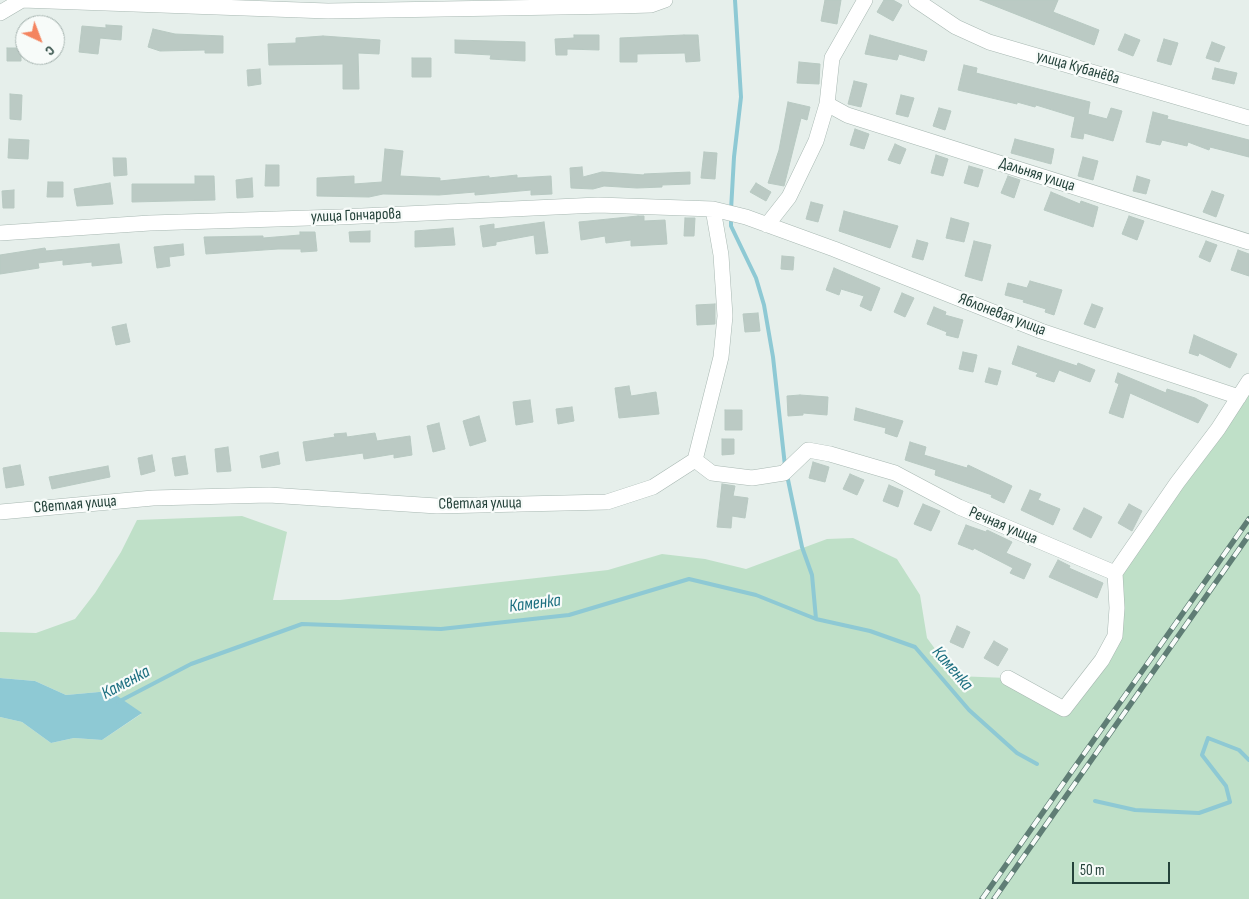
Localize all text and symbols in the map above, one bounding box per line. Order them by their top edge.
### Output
north arrow [15,15,65,65]
text: С [41,42,58,59]
street label: улица Кубанёва [1034,47,1122,89]
street label: Дальняя улица [997,154,1077,196]
street label: улица Гончарова [310,205,402,227]
street label: Яблоневая улица [956,290,1048,340]
street label: Светлая улица [33,492,117,518]
street label: Светлая улица [438,494,522,514]
street label: Речная улица [966,503,1040,549]
water label: Каменка [508,590,562,618]
water label: Каменка [927,642,977,696]
water label: Каменка [98,661,154,705]
scale bar [1074,852,1172,884]
text: 50 m [1080,861,1105,880]

